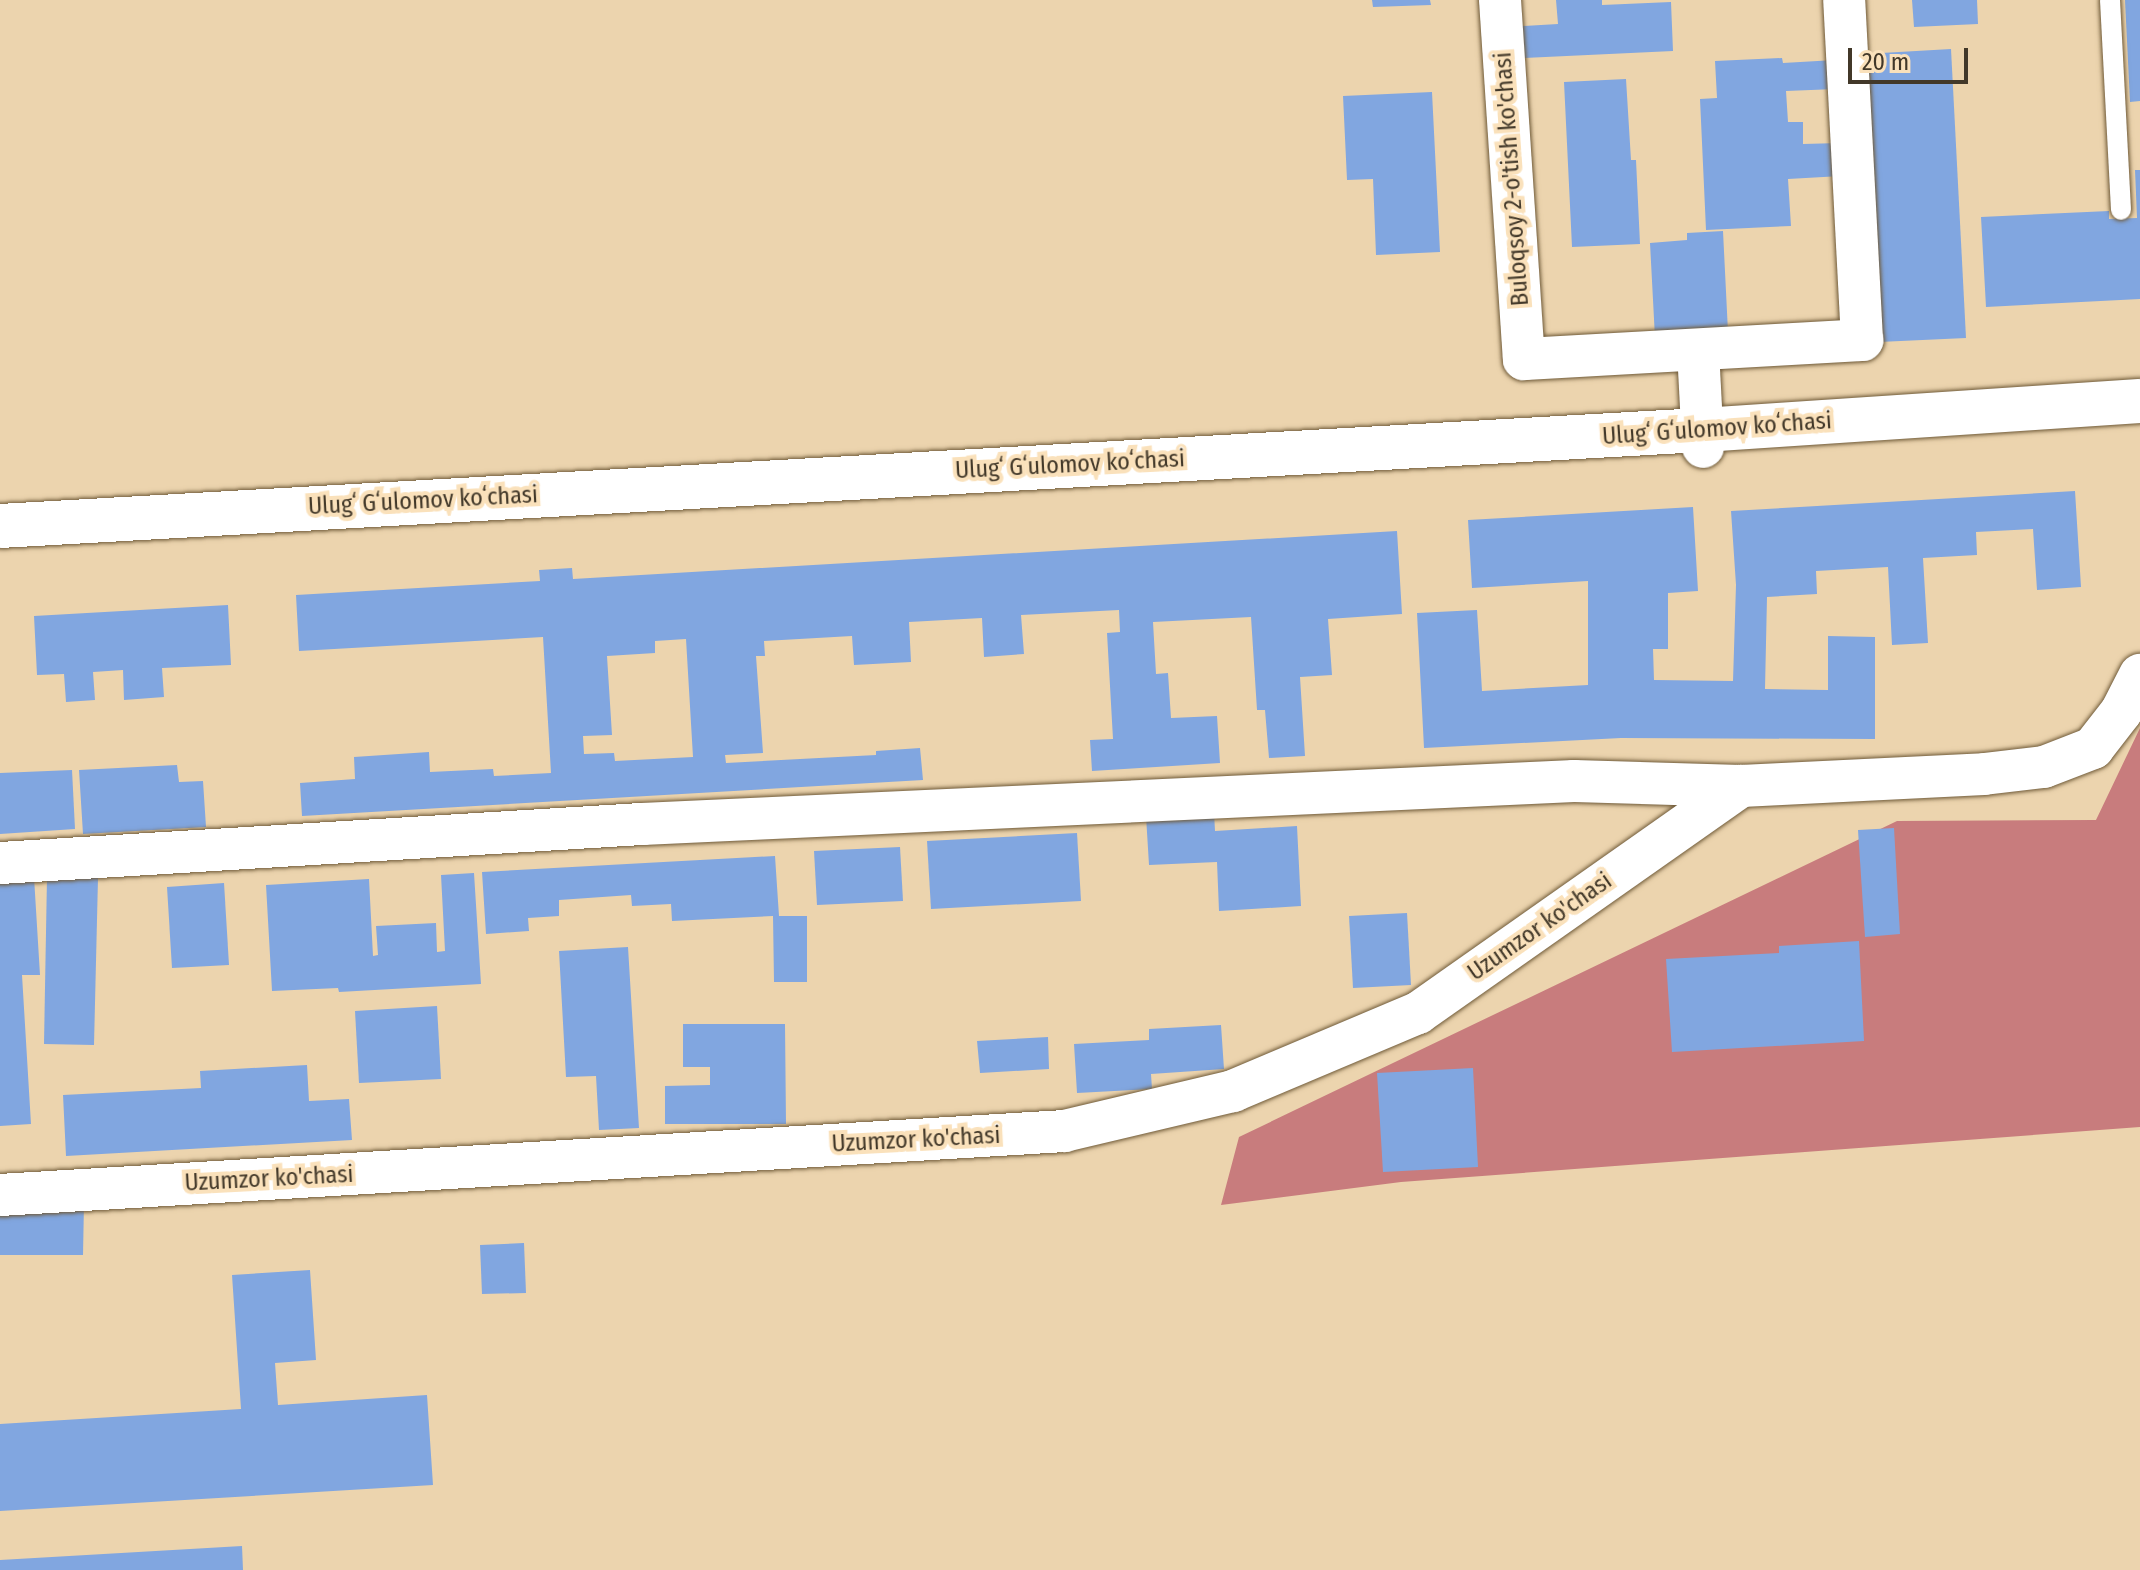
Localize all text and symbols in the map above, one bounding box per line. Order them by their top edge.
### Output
scale bar [1852,32,1972,82]
text: 20 m [1862,48,1909,76]
street label: Buloqsoy 2-o'tish ko'chasi [1489,51,1535,307]
street label: Ulugʻ Gʻulomov koʻchasi [1601,407,1833,451]
street label: Ulugʻ Gʻulomov koʻchasi [954,445,1186,485]
street label: Ulugʻ Gʻulomov koʻchasi [307,481,539,521]
street label: Uzumzor ko'chasi [1463,867,1617,987]
street label: Uzumzor ko'chasi [831,1121,1001,1159]
street label: Uzumzor ko'chasi [184,1160,354,1198]

